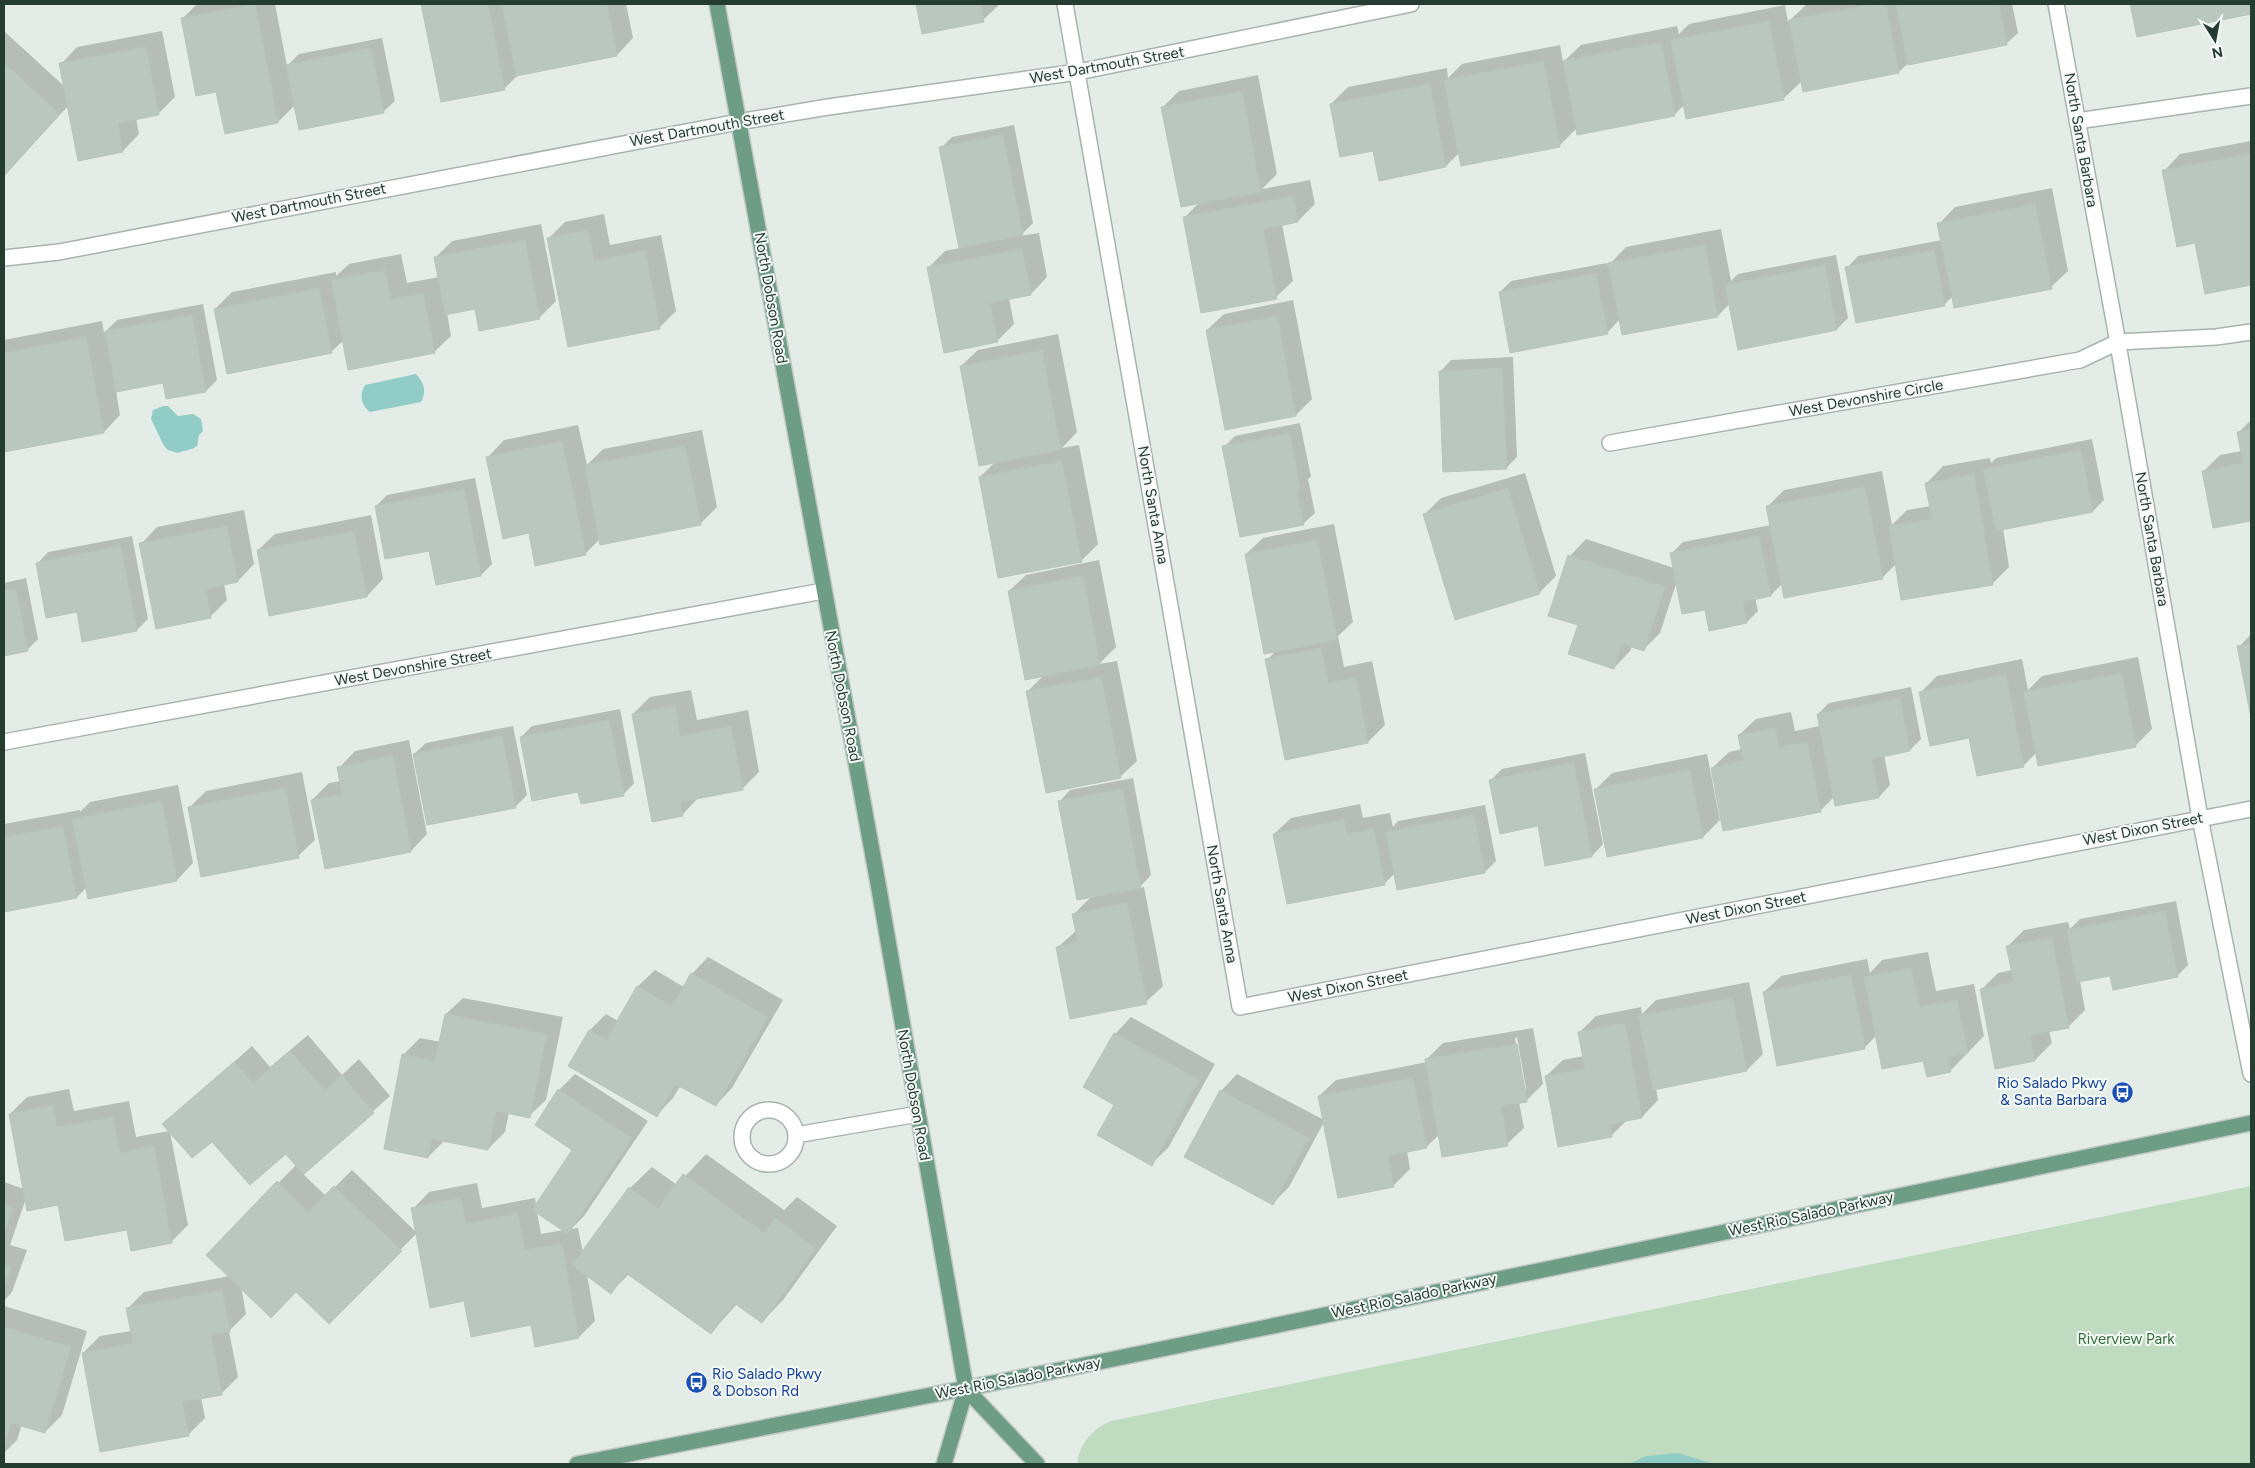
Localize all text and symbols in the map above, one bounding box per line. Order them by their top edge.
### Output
north arrow [2190,15,2240,65]
street label: West Dartmouth Street [1028,42,1186,87]
text: N [2210,43,2224,62]
street label: North Santa Barbara [2060,71,2102,209]
street label: West Dartmouth Street [628,105,786,150]
street label: West Dartmouth Street [230,179,388,227]
street label: North Dobson Road [751,231,791,365]
street label: West Devonshire Circle [1788,376,1944,420]
street label: North Santa Anna [1134,444,1172,566]
street label: North Santa Barbara [2131,470,2173,608]
street label: North Dobson Road [821,629,865,763]
street label: West Devonshire Street [333,644,493,690]
street label: West Dixon Street [2081,808,2205,849]
street label: North Santa Anna [1203,843,1241,965]
street label: West Dixon Street [1684,887,1808,928]
street label: West Dixon Street [1286,965,1410,1006]
street label: North Dobson Road [894,1028,934,1162]
place label: Rio Salado Pkwy & Santa Barbara [1997,1074,2107,1109]
bus stop icon: Rio Salado Pkwy & Santa Barbara [2111,1080,2135,1104]
street label: West Rio Salado Parkway [1727,1188,1895,1240]
street label: West Rio Salado Parkway [1330,1270,1498,1322]
park label: Riverview Park [2077,1330,2175,1348]
street label: West Rio Salado Parkway [934,1353,1102,1403]
place label: Rio Salado Pkwy & Dobson Rd [712,1365,822,1400]
bus stop icon: Rio Salado Pkwy & Dobson Rd [684,1371,708,1395]

